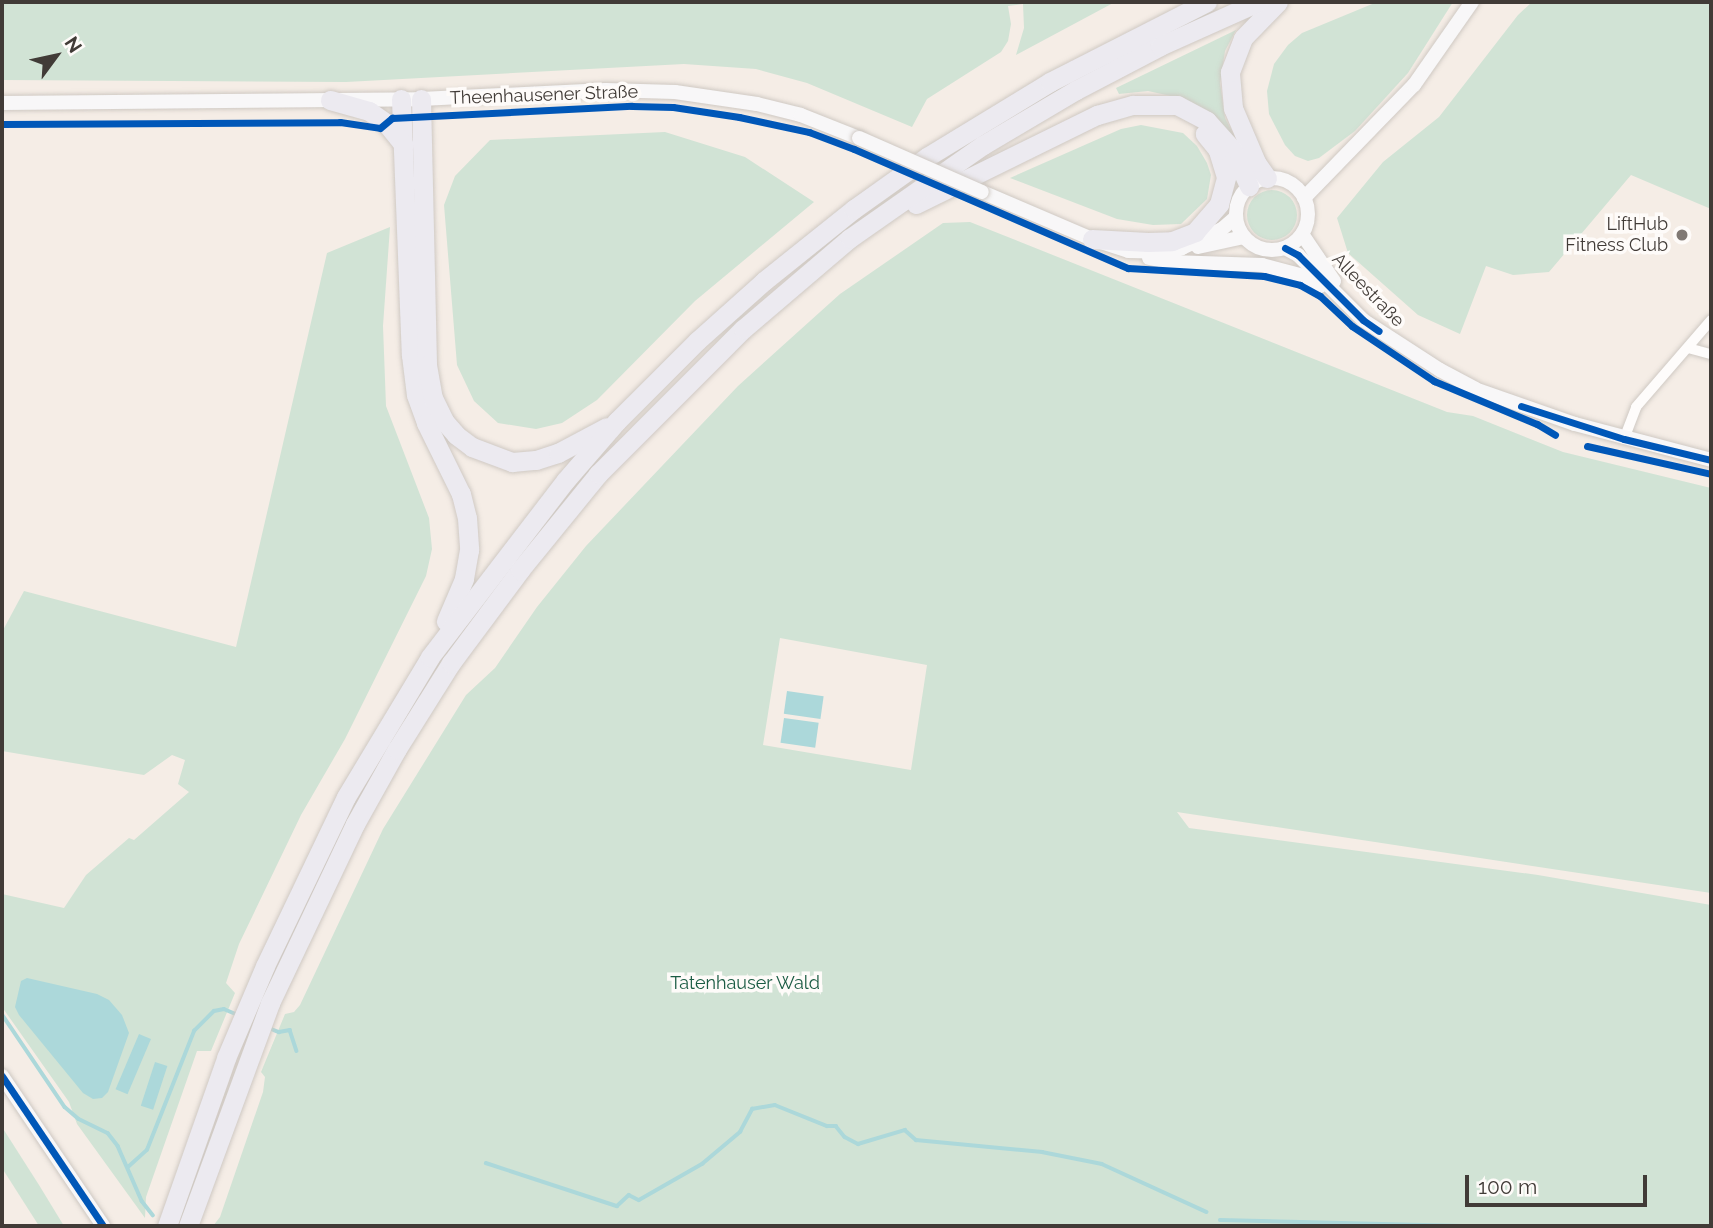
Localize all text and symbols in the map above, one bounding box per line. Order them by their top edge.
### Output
north arrow [21,21,91,91]
text: N [60,32,87,57]
street label: Theenhausener Straße [449,81,639,109]
place label: LiftHub Fitness Club [1565,214,1668,256]
marker: LiftHub Fitness Club [1674,227,1690,243]
street label: Alleestraße [1327,249,1409,331]
park label: Tatenhauser Wald [670,972,820,994]
scale bar [1468,1162,1650,1206]
text: 100 m [1478,1174,1537,1199]

